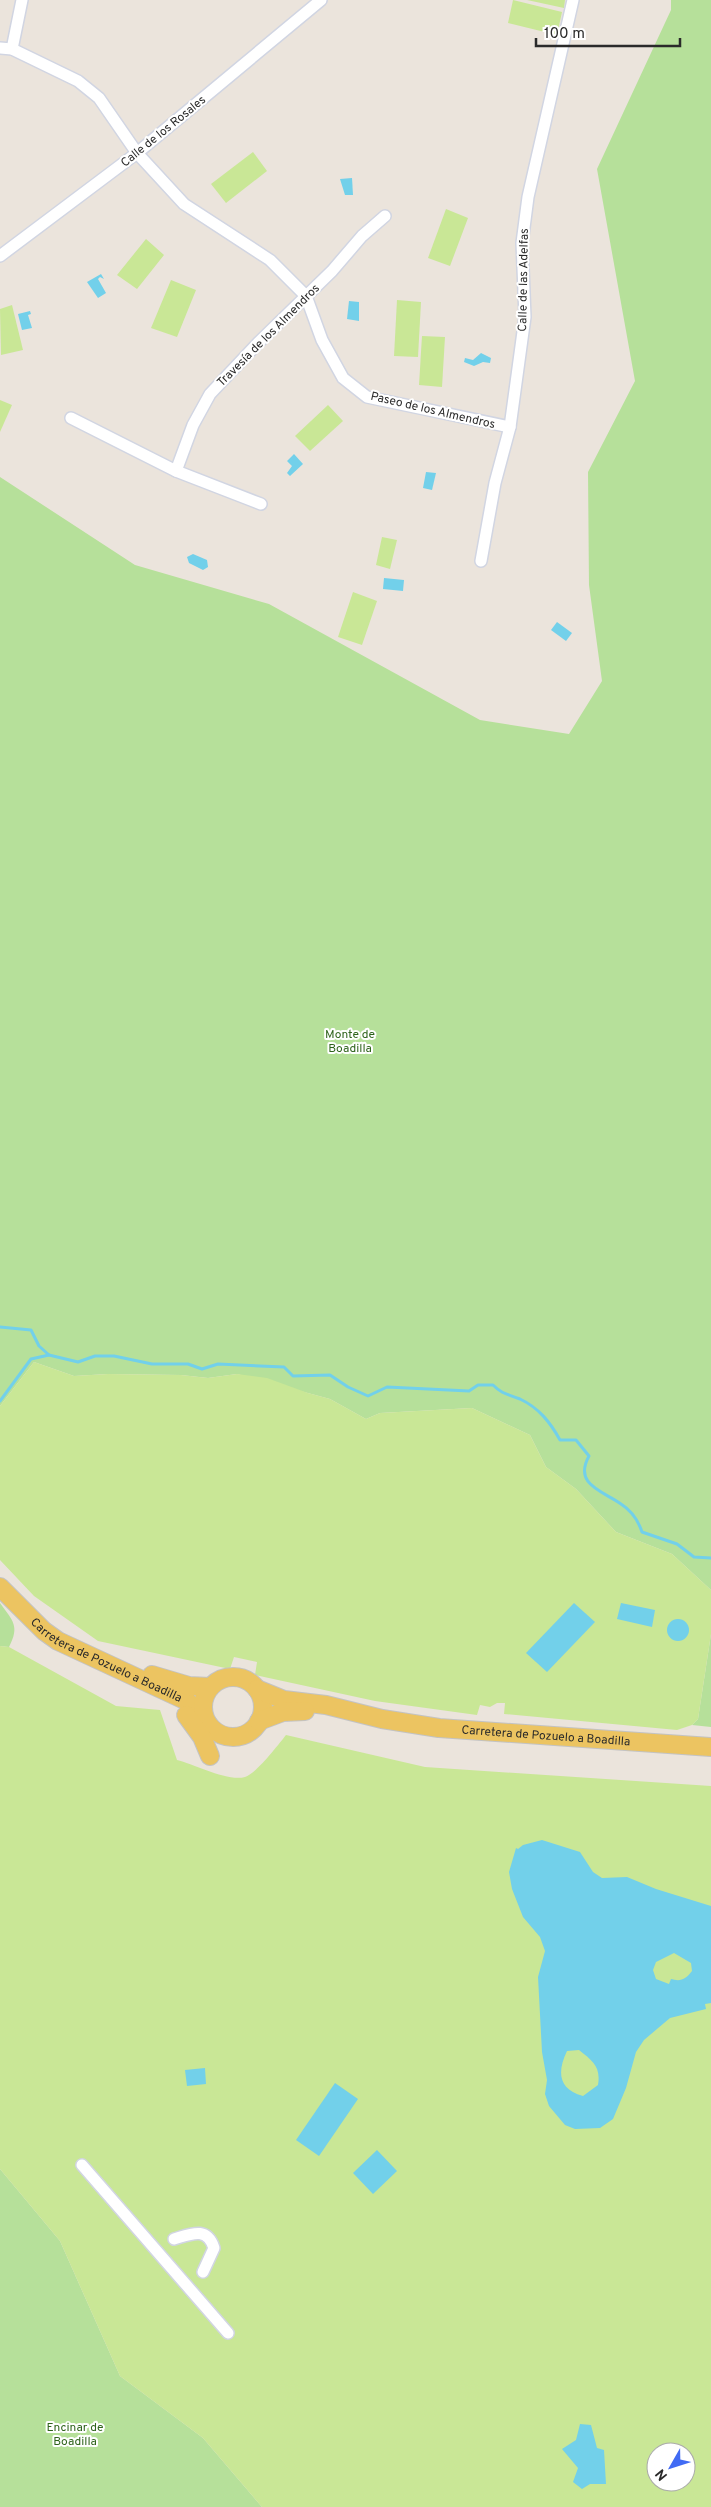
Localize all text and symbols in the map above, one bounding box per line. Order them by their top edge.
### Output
scale bar [536,15,680,47]
text: 100 m [544,25,585,44]
street label: Calle de los Rosales [118,93,209,171]
street label: Calle de las Adelfas [515,228,533,332]
street label: Travesía de los Almendros [214,281,324,391]
street label: Paseo de los Almendros [369,389,497,433]
park label: Monte de Boadilla [325,1027,375,1057]
street label: Carretera de Pozuelo a Boadilla [26,1615,184,1707]
street label: Carretera de Pozuelo a Boadilla [461,1723,631,1750]
park label: Encinar de Boadilla [46,2420,104,2450]
north arrow [646,2442,696,2492]
text: N [652,2465,672,2483]

